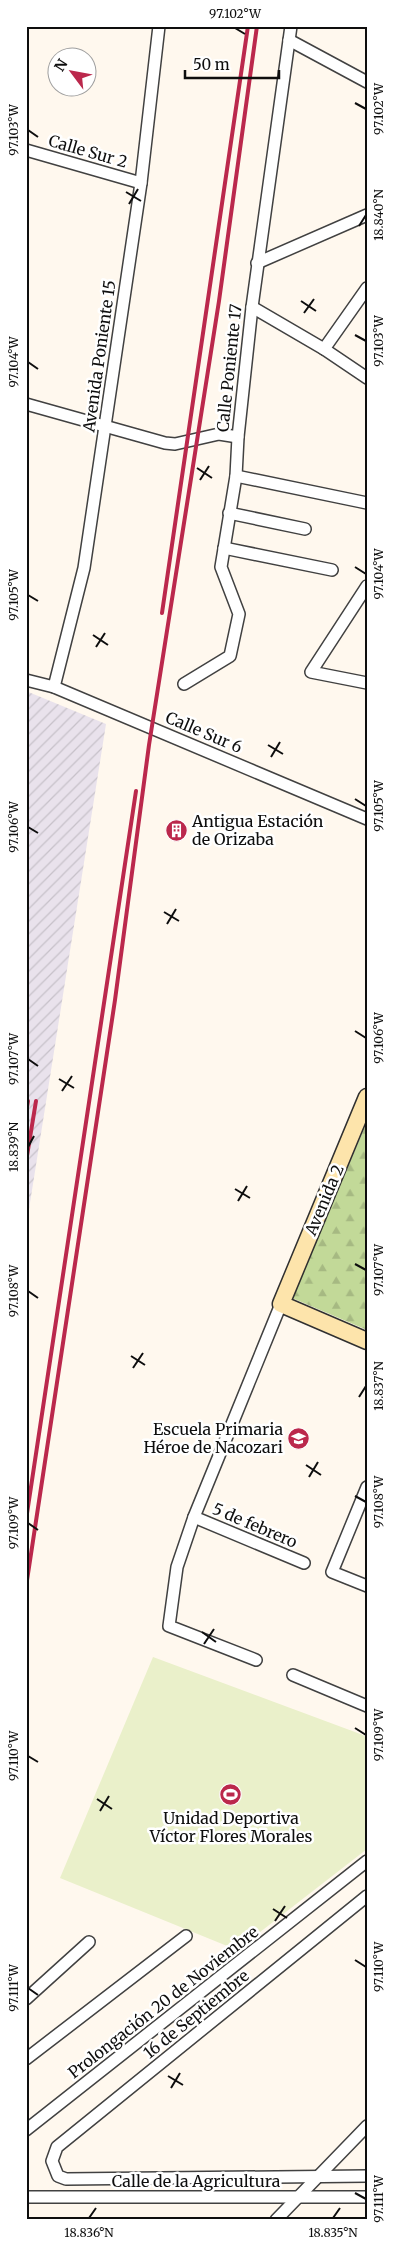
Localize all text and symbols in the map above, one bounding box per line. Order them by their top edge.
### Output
text: 97.102°W [209,6,262,21]
north arrow [48,48,98,98]
scale bar [185,48,279,80]
text: 50 m [193,55,230,74]
text: N [50,56,72,75]
text: 97.102°W [371,82,386,135]
text: 97.103°W [6,103,21,156]
street label: Calle Sur 2 [46,130,130,172]
text: 18.840°N [371,189,386,241]
street label: Avenida Poniente 15 [78,279,120,434]
street label: Calle Poniente 17 [212,303,246,433]
text: 97.103°W [371,314,386,367]
text: 97.104°W [6,335,21,388]
text: 97.104°W [371,547,386,600]
text: 97.105°W [6,568,21,621]
street label: Calle Sur 6 [163,707,246,757]
text: 97.105°W [371,779,386,832]
text: 97.106°W [6,800,21,853]
place label: Antigua Estación de Orizaba [191,811,324,849]
building icon: Antigua Estación de Orizaba [164,818,188,842]
text: 97.106°W [371,1011,386,1064]
text: 97.107°W [6,1032,21,1085]
text: 18.839°N [6,1121,21,1172]
street label: Avenida 2 [300,1162,348,1239]
text: 97.107°W [371,1243,386,1296]
text: 97.108°W [6,1264,21,1317]
text: 18.837°N [371,1360,386,1411]
place label: Escuela Primaria Héroe de Nacozari [143,1419,283,1457]
school or university icon: Escuela Primaria Héroe de Nacozari [287,1426,311,1450]
text: 97.108°W [371,1475,386,1528]
text: 97.109°W [6,1496,21,1549]
street label: 5 de febrero [210,1498,300,1552]
text: 97.109°W [371,1708,386,1761]
text: 97.110°W [6,1730,21,1781]
sports icon: Unidad Deportiva Víctor Flores Morales [219,1782,243,1806]
place label: Unidad Deportiva Víctor Flores Morales [149,1808,312,1846]
street label: Prolongación 20 de Noviembre [64,1922,262,2082]
text: 97.110°W [371,1941,386,1992]
text: 97.111°W [6,1963,21,2012]
street label: 16 de Septiembre [139,1965,253,2063]
street label: Calle de la Agricultura [112,2171,281,2191]
text: 97.111°W [371,2174,386,2223]
text: 18.836°N [64,2225,114,2240]
text: 18.835°N [308,2225,358,2240]

